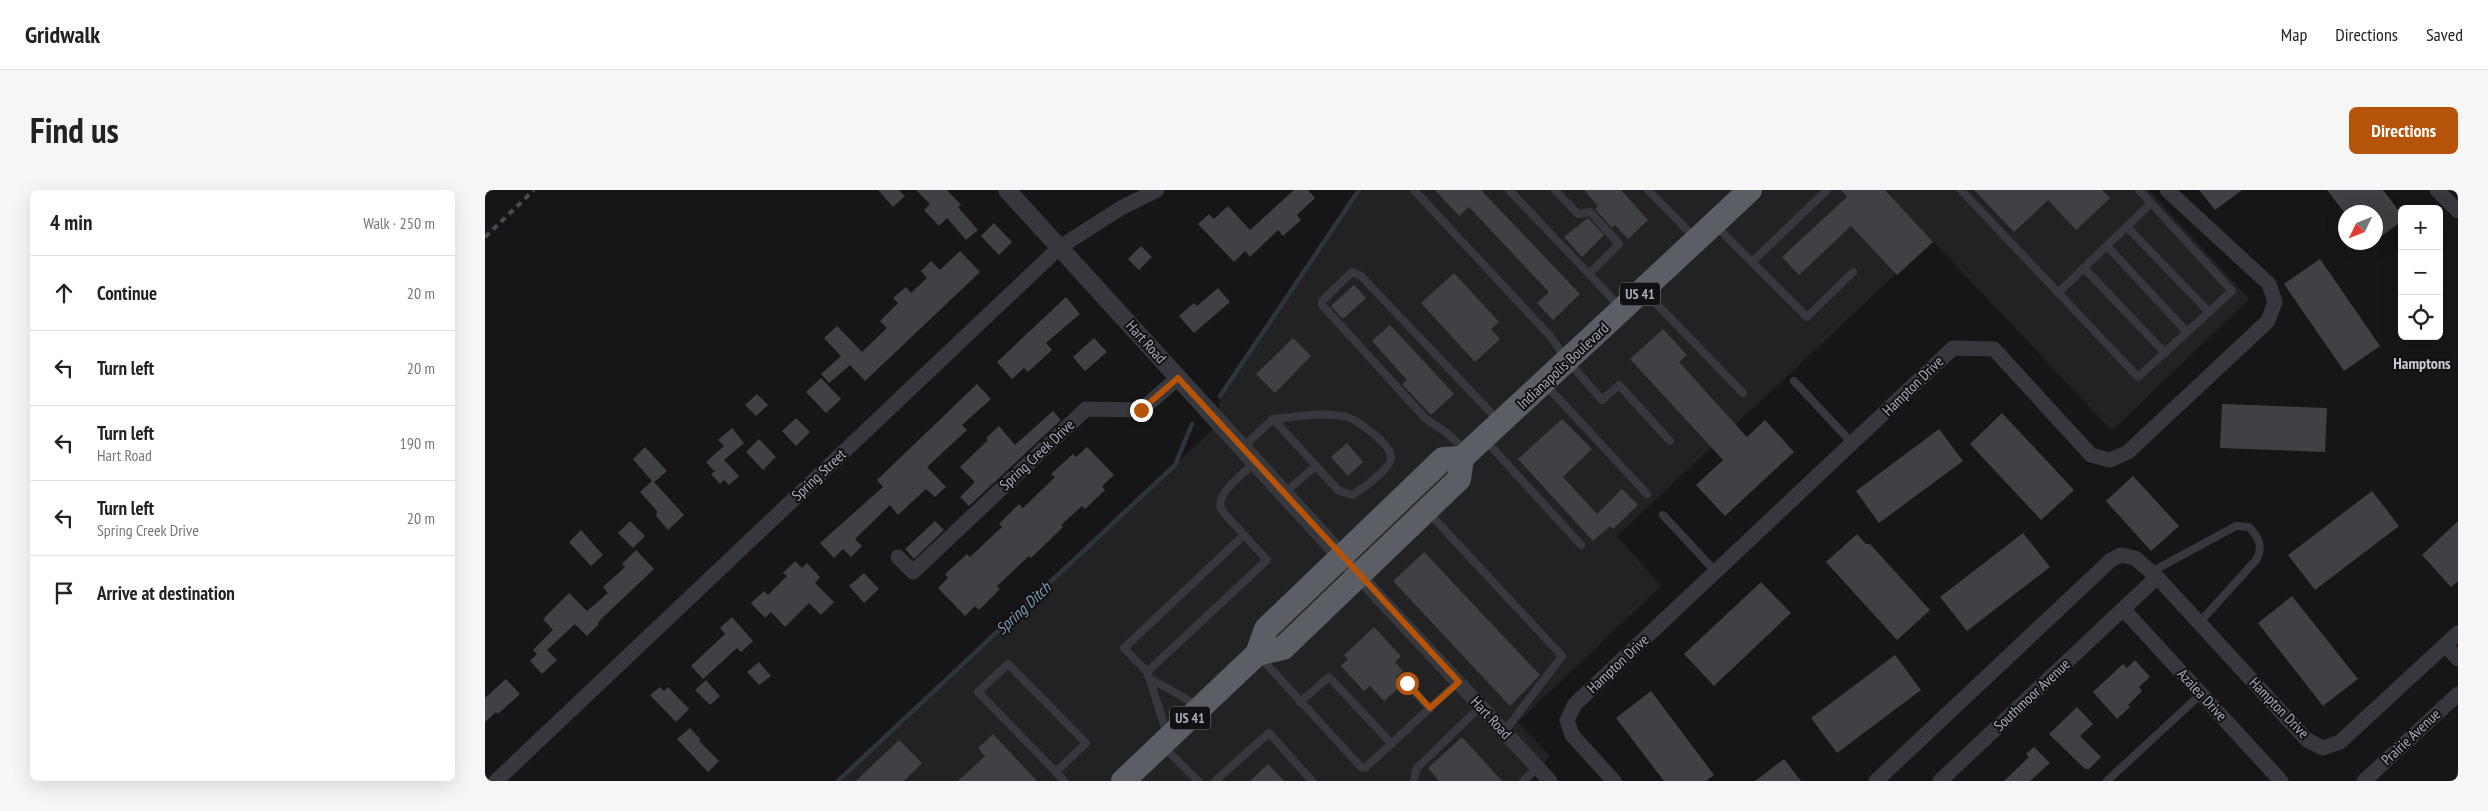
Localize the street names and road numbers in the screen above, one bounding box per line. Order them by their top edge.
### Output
road number: US 41 [1620,282,1660,306]
street label: Hart Road [1122,316,1171,367]
street label: Indianapolis Boulevard [1513,318,1612,413]
street label: Hampton Drive [1878,352,1947,420]
street label: Spring Creek Drive [995,415,1078,494]
street label: Spring Street [787,445,850,505]
street label: Hampton Drive [1583,630,1653,697]
street label: Southmoor Avenue [1989,654,2074,735]
street label: Azalea Drive [2173,665,2231,725]
street label: Hampton Drive [2245,673,2313,742]
street label: Hart Road [1467,692,1516,743]
street label: Prairie Avenue [2377,704,2444,769]
road number: US 41 [1170,706,1210,730]

